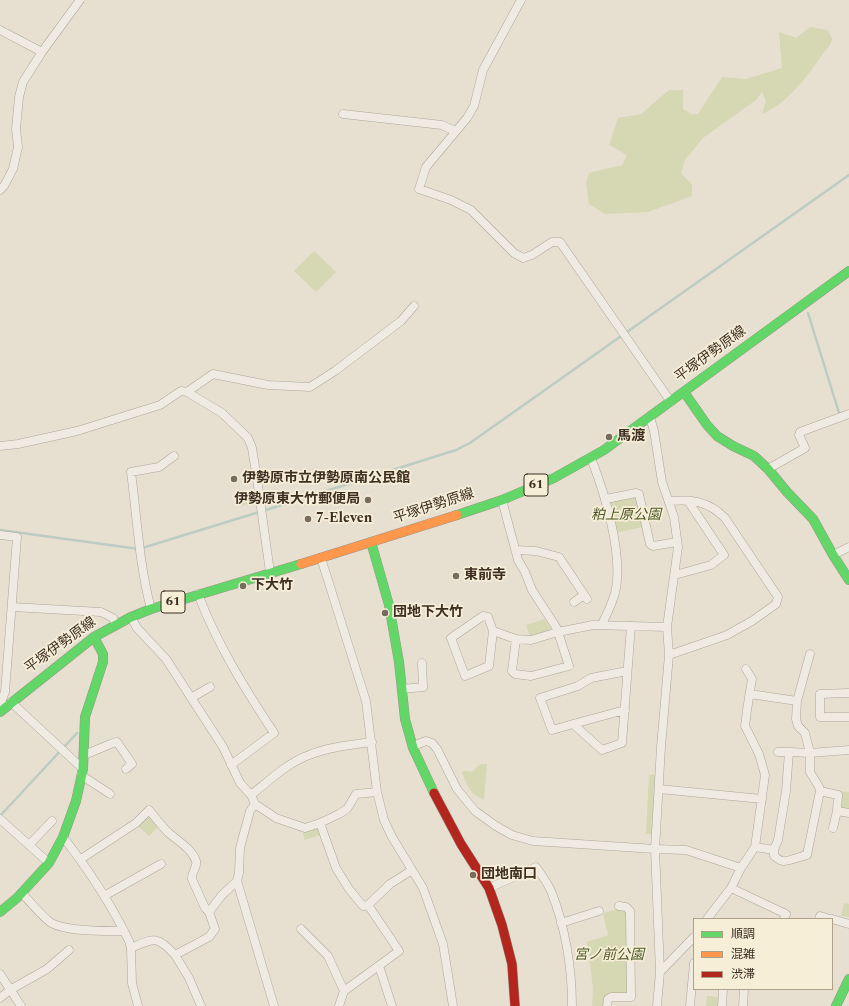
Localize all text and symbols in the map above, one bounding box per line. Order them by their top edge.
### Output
street label: 平塚伊勢原線 [672,324,750,386]
place label: 馬渡 [617,429,645,445]
marker: 馬渡 [604,432,614,442]
place label: 伊勢原市立伊勢原南公民館 [242,471,410,487]
marker: 伊勢原市立伊勢原南公民館 [229,474,239,484]
road number: 61 [524,474,548,496]
street label: 平塚伊勢原線 [391,486,477,528]
place label: 伊勢原東大竹郵便局 [234,492,360,508]
marker: 伊勢原東大竹郵便局 [363,495,373,505]
park label: 粕上原公園 [591,508,661,524]
place label: 7-Eleven [316,511,372,527]
marker: 7-Eleven [303,514,313,524]
place label: 東前寺 [464,568,506,584]
marker: 東前寺 [451,571,461,581]
place label: 下大竹 [251,578,293,594]
marker: 下大竹 [238,581,248,591]
road number: 61 [161,591,185,613]
place label: 団地下大竹 [393,605,463,621]
marker: 団地下大竹 [380,608,390,618]
street label: 平塚伊勢原線 [22,615,100,677]
place label: 団地南口 [481,867,537,883]
marker: 団地南口 [468,870,478,880]
legend [693,918,833,990]
text: 順調 [731,925,755,944]
text: 混雑 [731,945,755,964]
park label: 宮ノ前公園 [574,948,644,964]
text: 渋滞 [731,965,755,984]

